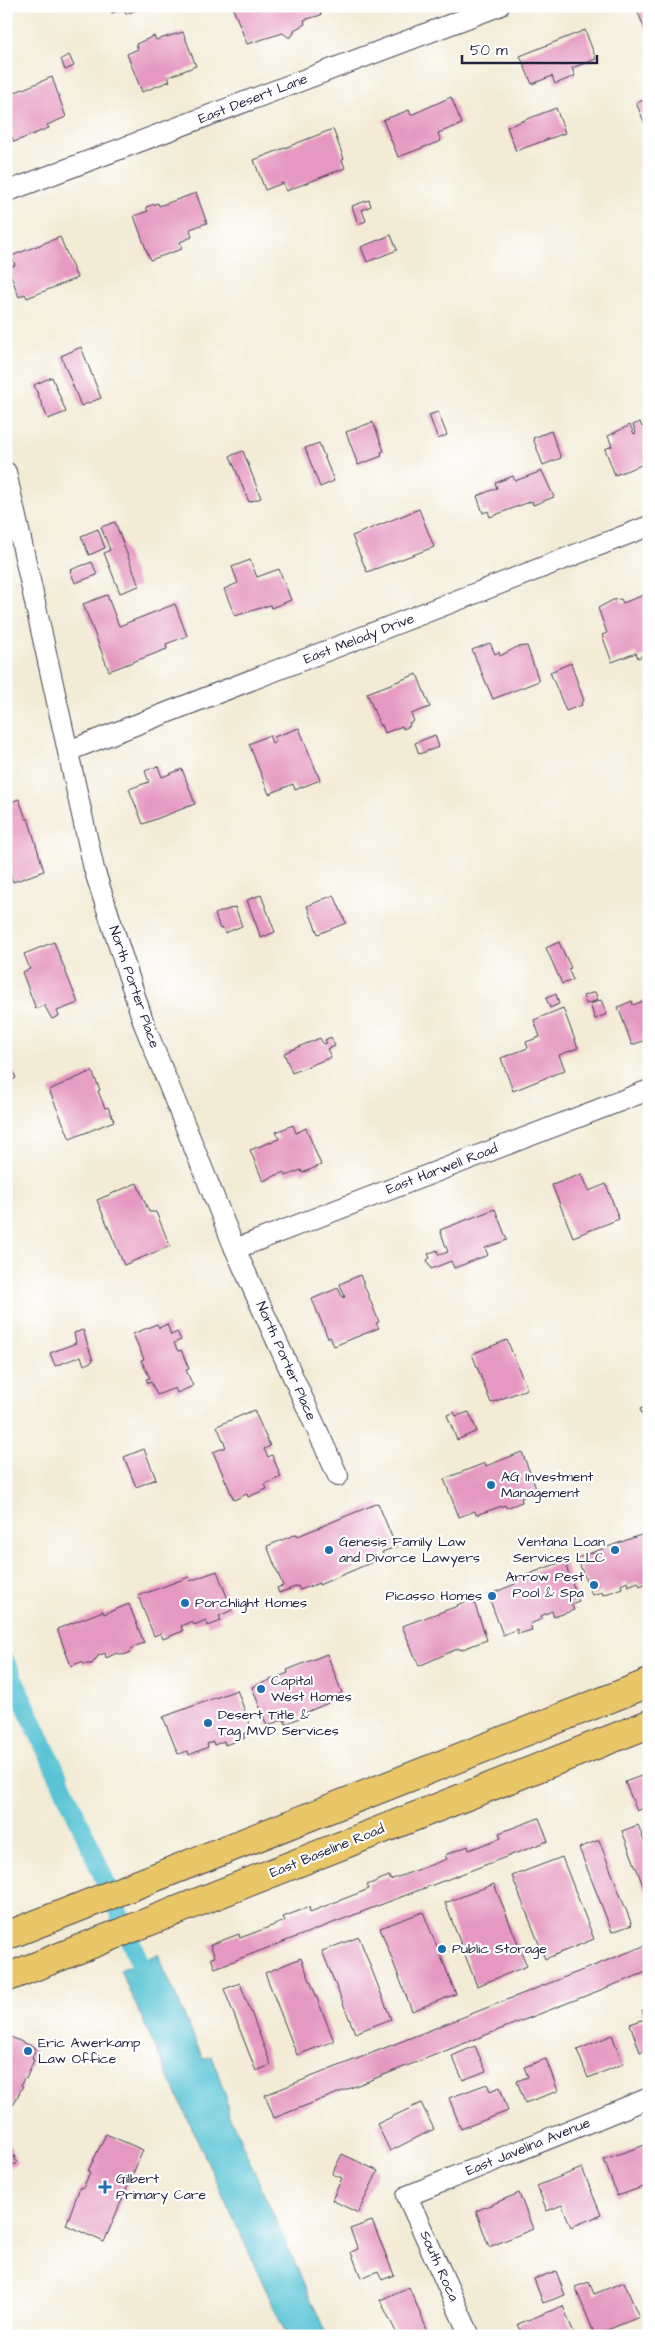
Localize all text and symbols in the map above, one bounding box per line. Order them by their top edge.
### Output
scale bar [462,32,598,64]
text: 50 m [470,40,508,61]
street label: East Desert Lane [196,69,311,129]
street label: East Melody Drive [301,609,418,669]
street label: North Porter Place [104,923,164,1051]
street label: East Harwell Road [383,1139,501,1199]
street label: North Porter Place [251,1298,321,1424]
place label: AG Investment Management [501,1467,593,1503]
marker: AG Investment Management [485,1479,497,1491]
place label: Genesis Family Law and Divorce Lawyers [339,1532,480,1568]
place label: Ventana Loan Services LLC [513,1532,605,1568]
marker: Genesis Family Law and Divorce Lawyers [323,1544,335,1556]
marker: Ventana Loan Services LLC [609,1544,621,1556]
place label: Arrow Pest Pool & Spa [506,1567,584,1603]
marker: Arrow Pest Pool & Spa [588,1579,600,1591]
place label: Picasso Homes [386,1586,482,1606]
marker: Picasso Homes [486,1590,498,1602]
place label: Porchlight Homes [195,1593,307,1613]
marker: Porchlight Homes [179,1597,191,1609]
place label: Capital West Homes [271,1671,352,1707]
marker: Capital West Homes [255,1683,267,1695]
place label: Desert Title & Tag MVD Services [218,1705,339,1741]
marker: Desert Title & Tag MVD Services [202,1717,214,1729]
street label: East Baseline Road [267,1819,387,1883]
place label: Public Storage [452,1939,547,1959]
marker: Public Storage [436,1943,448,1955]
place label: Eric Awerkamp Law Office [38,2033,141,2069]
marker: Eric Awerkamp Law Office [22,2045,34,2057]
street label: East Javelina Avenue [463,2113,594,2181]
place label: Gilbert Primary Care [116,2169,207,2205]
marker: Gilbert Primary Care [98,2180,112,2194]
street label: South Roca [414,2227,464,2305]

